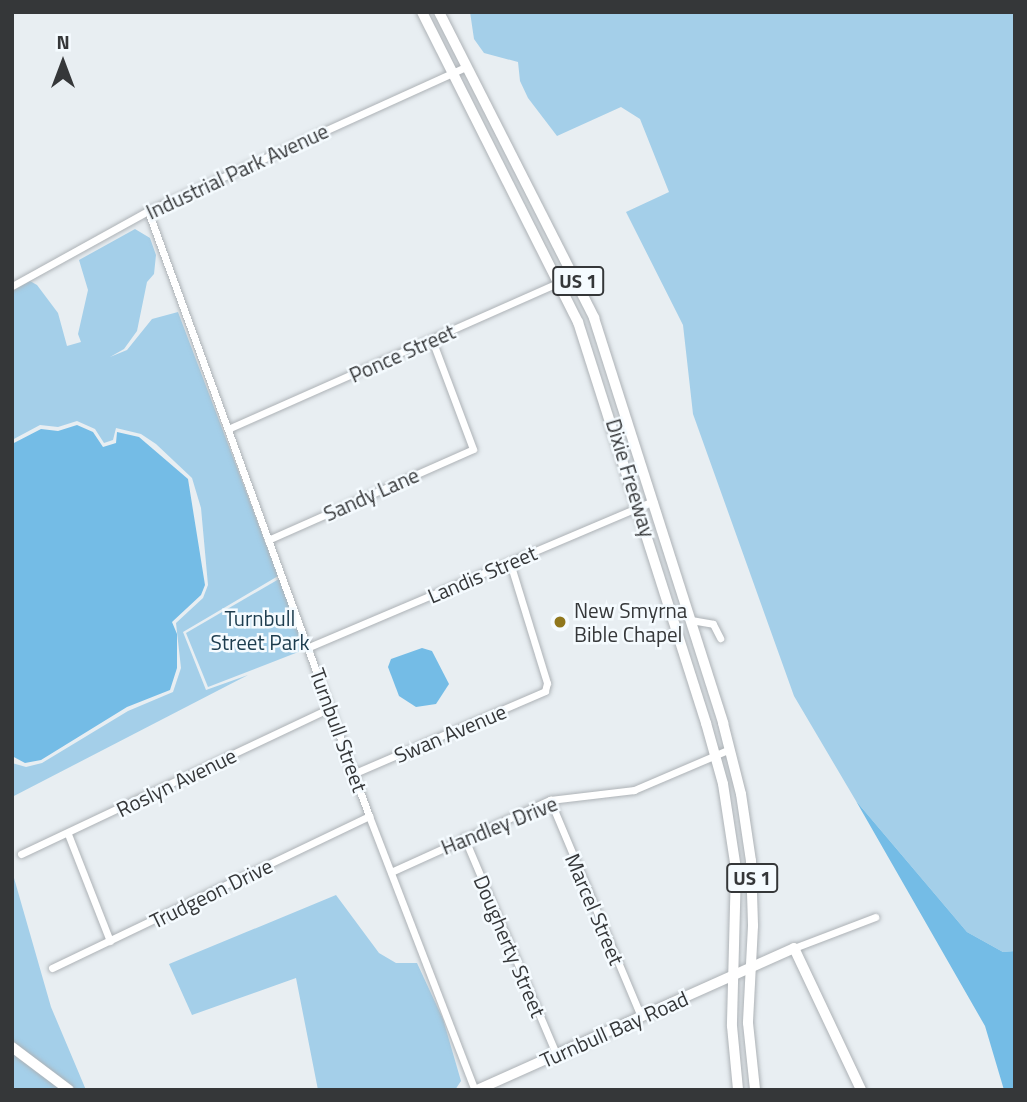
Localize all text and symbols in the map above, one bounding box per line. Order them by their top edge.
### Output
text: N [56,27,70,56]
north arrow [28,28,98,98]
street label: Industrial Park Avenue [142,118,332,224]
road number: US 1 [552,266,604,296]
street label: Ponce Street [345,318,459,388]
street label: Dixie Freeway [601,416,661,540]
street label: Sandy Lane [320,462,422,526]
street label: Landis Street [424,540,540,608]
place label: New Smyrna Bible Chapel [574,597,687,647]
park label: Turnbull Street Park [211,605,309,655]
marker: New Smyrna Bible Chapel [552,614,568,630]
street label: Turnbull Street [305,665,373,795]
street label: Swan Avenue [390,698,510,768]
street label: Roslyn Avenue [112,742,240,822]
street label: Handley Drive [437,790,561,860]
street label: Marcel Street [560,850,630,968]
street label: Trudgeon Drive [146,853,276,933]
road number: US 1 [726,862,778,894]
street label: Dougherty Street [469,871,551,1021]
street label: Turnbull Bay Road [536,985,692,1073]

